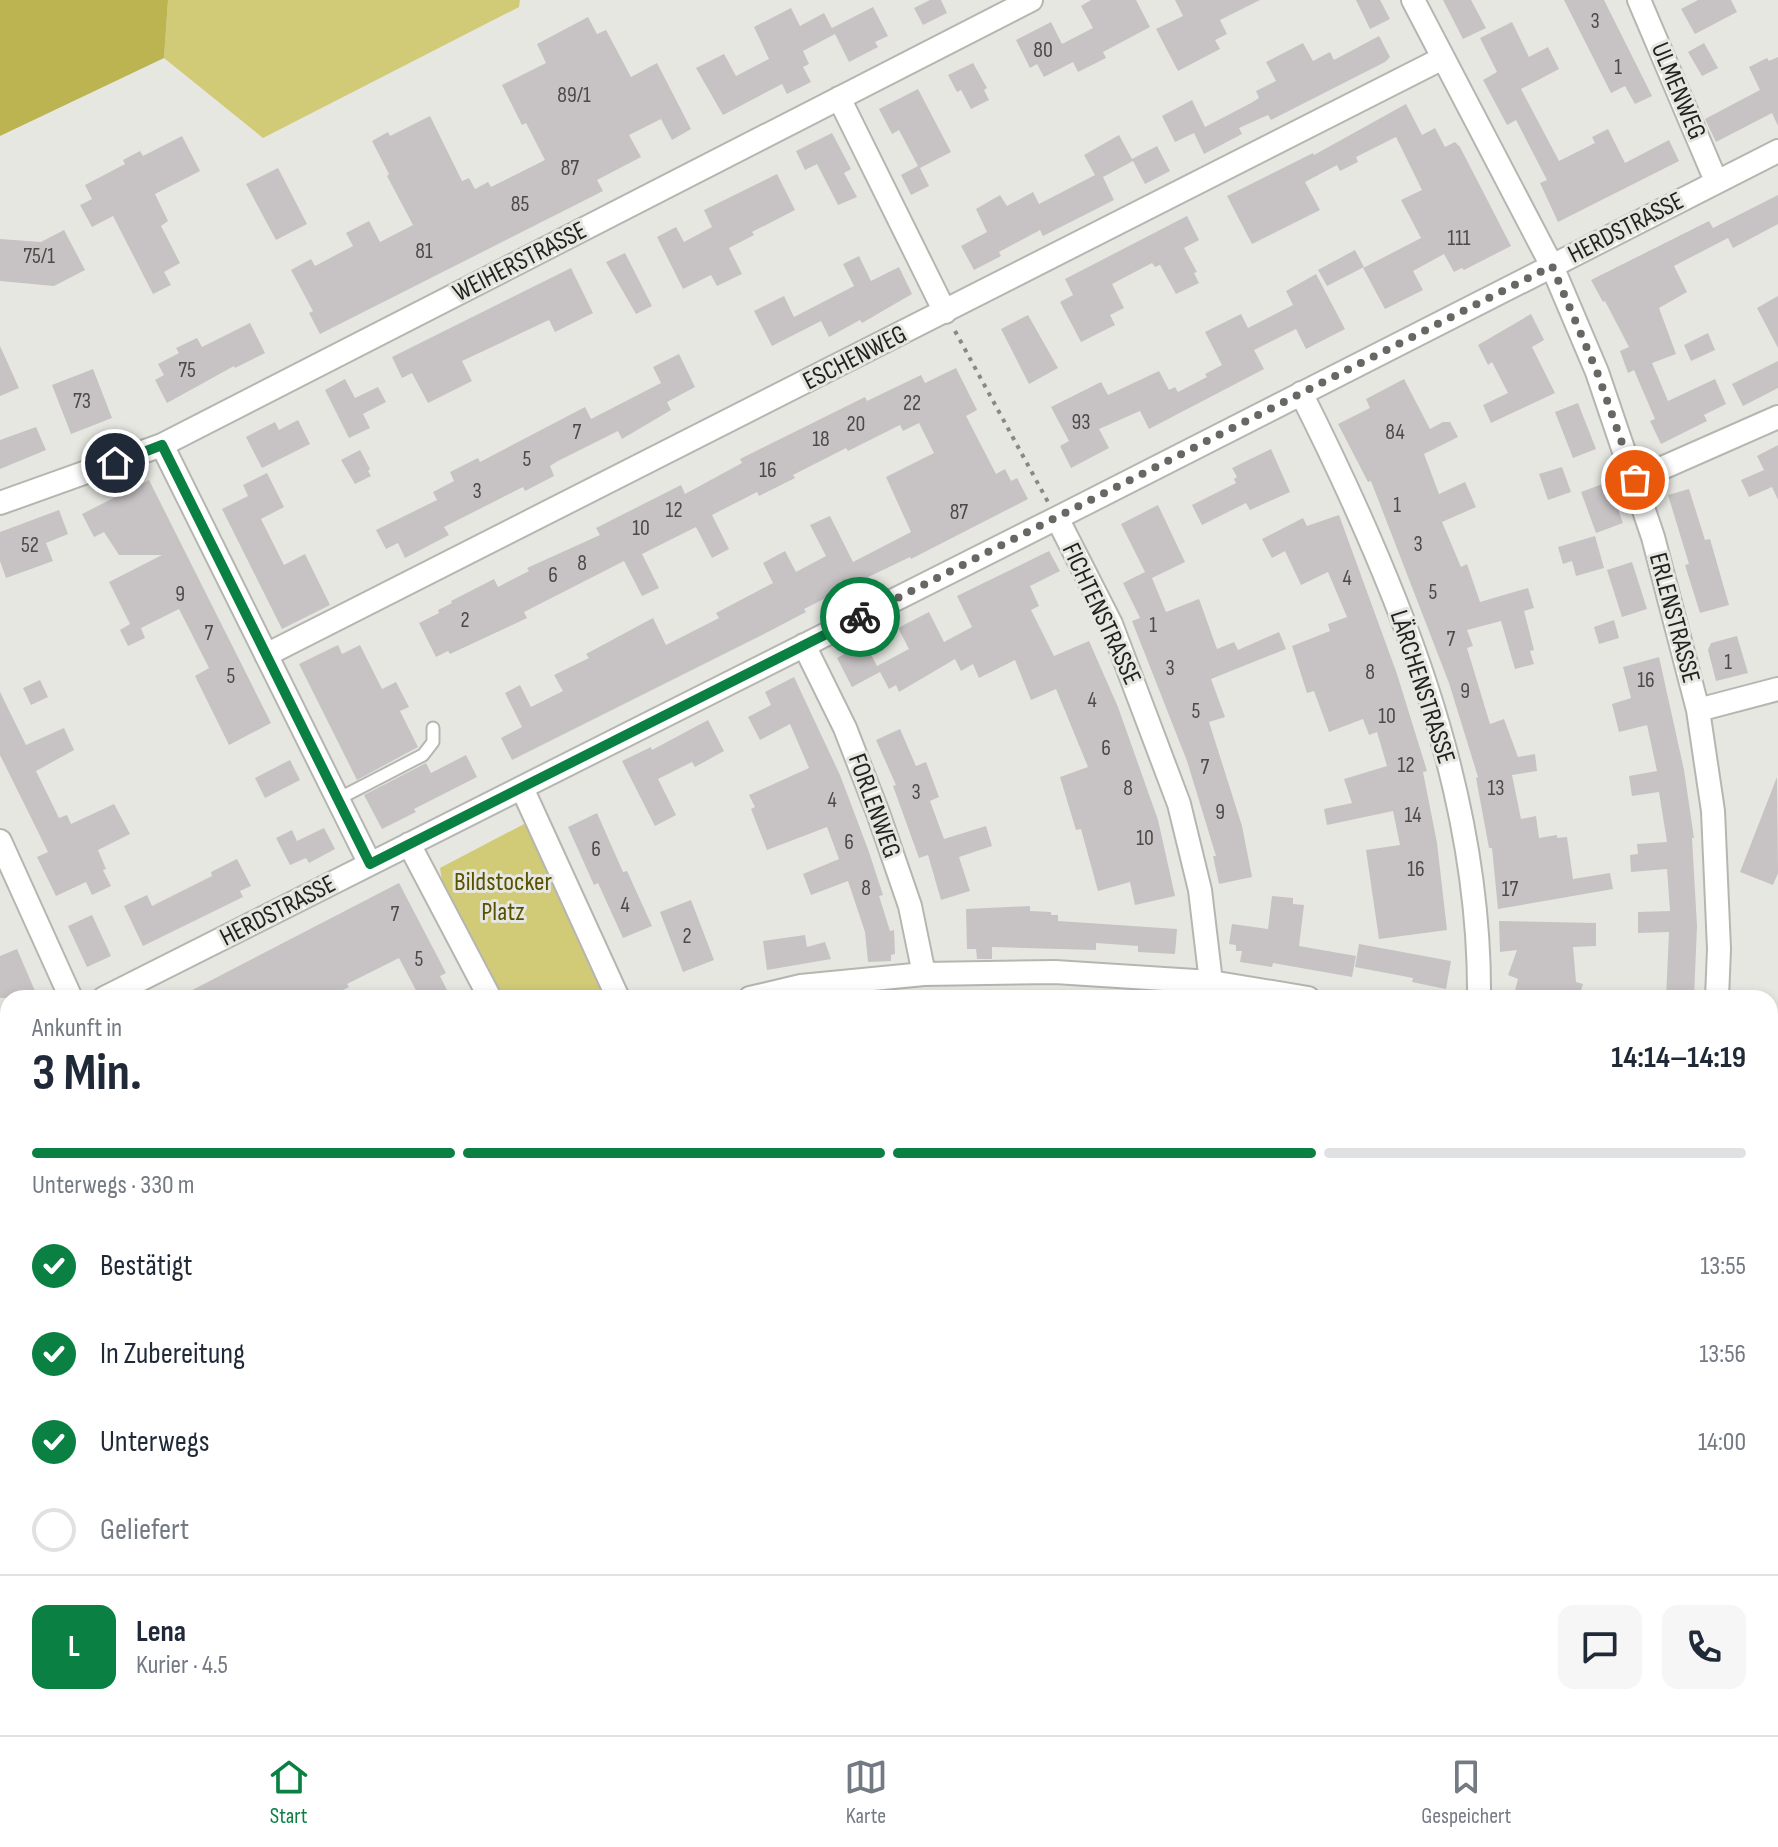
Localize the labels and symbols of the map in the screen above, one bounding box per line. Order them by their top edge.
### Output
house number: 3 [1590,8,1600,35]
house number: 80 [1033,37,1053,64]
street label: ULMENWEG [1644,38,1712,144]
house number: 1 [1614,54,1622,81]
house number: 89/1 [557,82,591,109]
house number: 87 [561,155,579,182]
street label: HERDSTRASSE [1563,186,1689,270]
house number: 85 [511,191,529,218]
street label: WEIHERSTRASSE [448,215,592,309]
house number: 111 [1447,225,1471,252]
house number: 81 [415,238,433,265]
house number: 75/1 [23,243,55,270]
street label: ESCHENWEG [798,319,912,397]
house number: 75 [178,357,196,384]
house number: 73 [73,388,91,415]
house number: 22 [903,390,921,417]
house number: 93 [1072,409,1090,436]
house number: 20 [847,411,865,438]
house number: 7 [573,419,582,446]
house number: 84 [1385,419,1405,446]
house number: 18 [812,426,830,453]
pin [81,429,149,497]
house number: 5 [523,446,532,473]
pin [1601,446,1669,514]
house number: 16 [759,457,777,484]
house number: 3 [472,478,482,505]
house number: 1 [1393,492,1401,519]
house number: 12 [665,497,683,524]
house number: 87 [950,499,968,526]
house number: 10 [632,515,650,542]
house number: 3 [1413,531,1423,558]
house number: 52 [21,532,39,559]
street label: FICHTENSTRASSE [1055,538,1147,690]
house number: 8 [577,550,587,577]
street label: ERLENSTRASSE [1642,550,1706,686]
house number: 6 [548,562,558,589]
house number: 4 [1342,565,1352,592]
courier [820,577,900,657]
house number: 5 [1429,579,1438,606]
house number: 9 [175,581,185,608]
street label: LÄRCHENSTRASSE [1383,606,1461,768]
house number: 2 [460,607,470,634]
house number: 1 [1149,612,1157,639]
house number: 7 [205,620,214,647]
house number: 7 [1447,626,1456,653]
house number: 1 [1724,649,1732,676]
house number: 3 [1165,655,1175,682]
house number: 8 [1365,659,1375,686]
house number: 5 [227,663,236,690]
house number: 16 [1637,667,1655,694]
house number: 9 [1460,678,1470,705]
house number: 4 [1087,687,1097,714]
house number: 5 [1192,698,1201,725]
house number: 10 [1378,703,1396,730]
house number: 6 [1101,735,1111,762]
street label: FORLENWEG [841,750,907,862]
house number: 12 [1397,752,1415,779]
house number: 7 [1201,754,1210,781]
house number: 8 [1123,775,1133,802]
house number: 13 [1488,775,1504,802]
house number: 3 [911,779,921,806]
house number: 4 [827,787,837,814]
house number: 9 [1215,799,1225,826]
house number: 14 [1405,802,1421,829]
house number: 10 [1136,825,1154,852]
house number: 6 [844,829,854,856]
house number: 6 [591,836,601,863]
house number: 16 [1407,856,1425,883]
park label: Bildstocker Platz [454,867,552,928]
street label: HERDSTRASSE [215,869,341,953]
house number: 8 [861,875,871,902]
house number: 17 [1502,876,1518,903]
house number: 4 [620,892,630,919]
house number: 7 [391,901,400,928]
house number: 2 [682,923,692,950]
house number: 5 [415,946,424,973]

